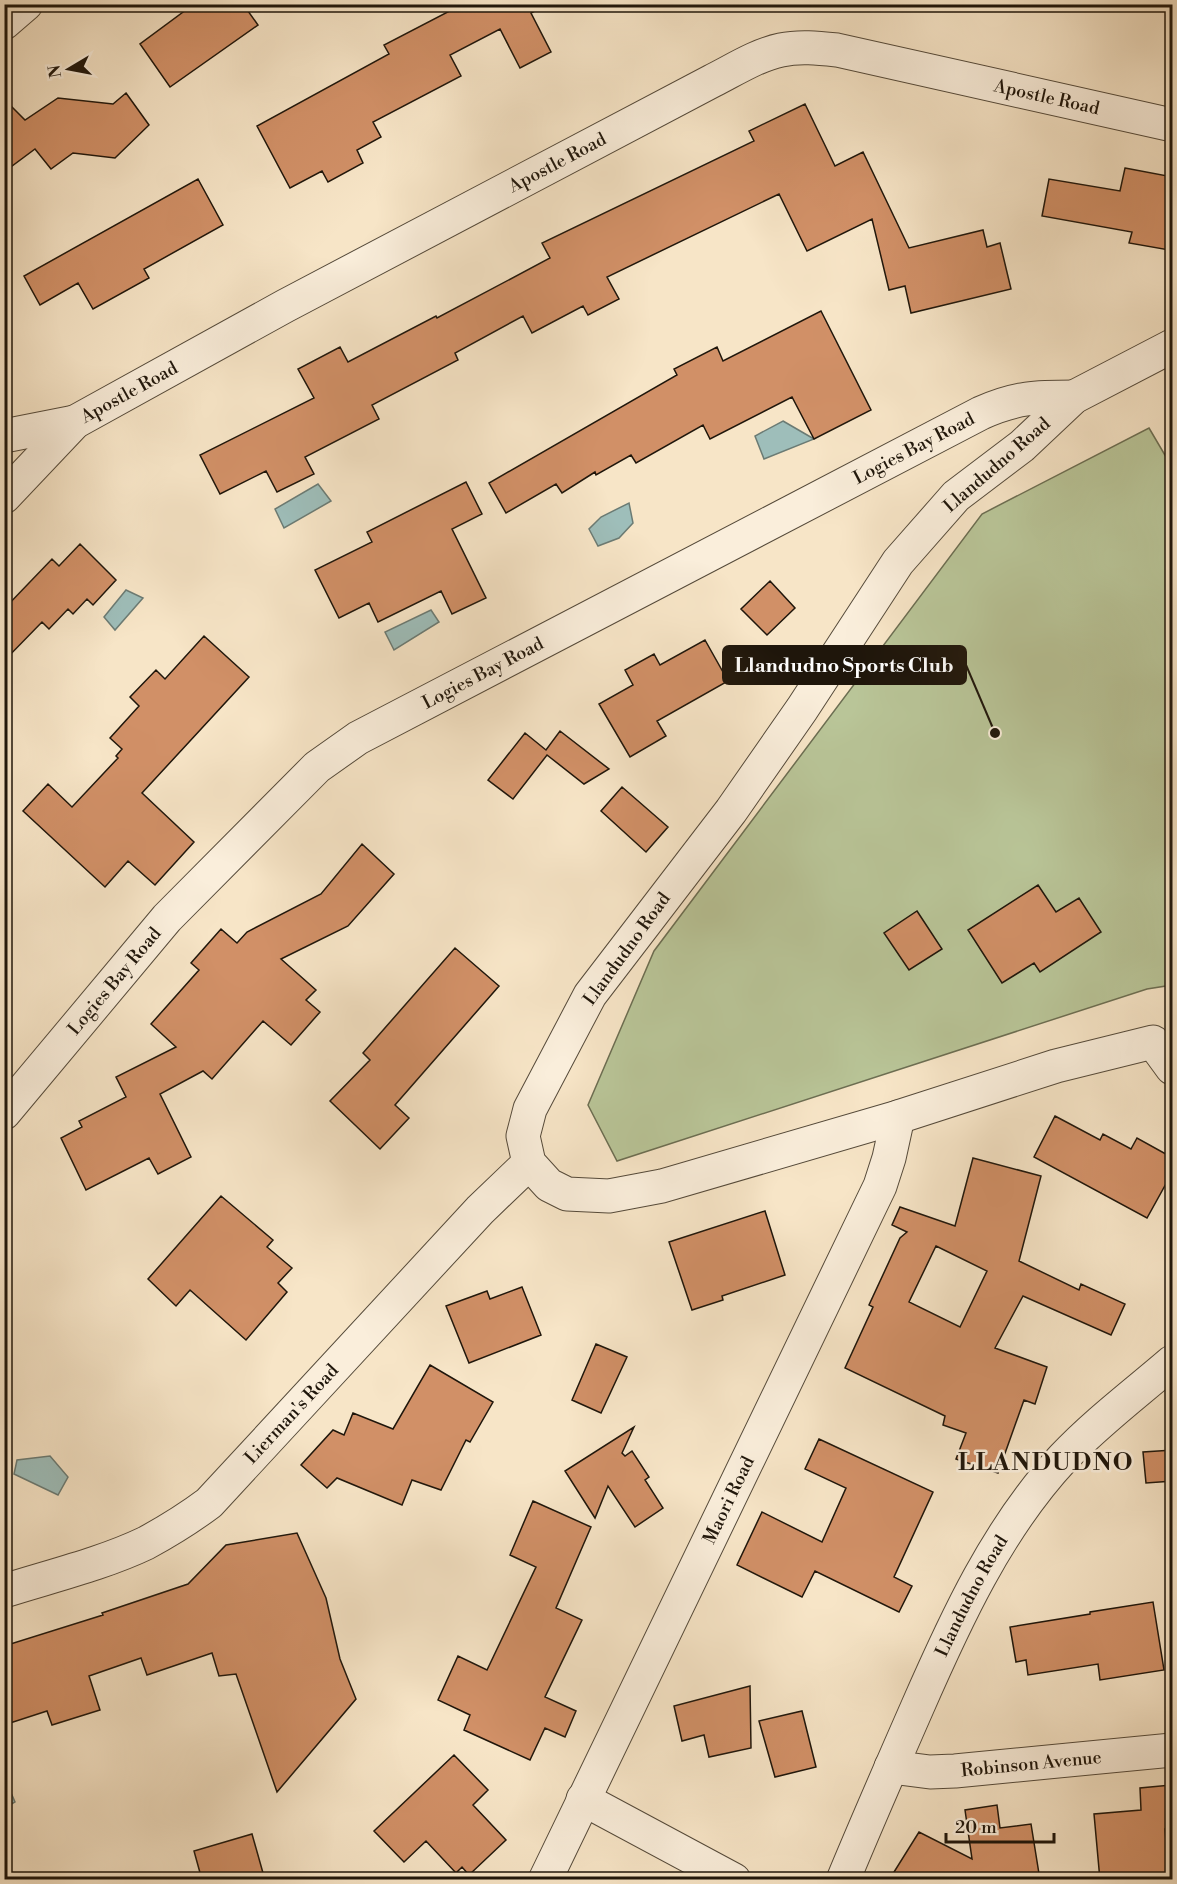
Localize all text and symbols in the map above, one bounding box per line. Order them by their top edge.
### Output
north arrow [39,39,99,99]
text: N [44,63,66,79]
street label: Apostle Road [991,74,1103,120]
street label: Apostle Road [504,127,611,198]
street label: Apostle Road [76,356,182,429]
street label: Logies Bay Road [849,407,979,489]
street label: Llandudno Road [939,412,1056,518]
street label: Logies Bay Road [418,631,548,714]
callout: Llandudno Sports Club [723,646,966,684]
text: Llandudno Sports Club [734,654,954,679]
street label: Llandudno Road [578,887,676,1010]
street label: Logies Bay Road [63,922,167,1040]
street label: Lierman's Road [239,1359,344,1469]
district label: LLANDUDNO [958,1448,1134,1478]
street label: Maori Road [698,1452,760,1548]
street label: Llandudno Road [930,1530,1013,1660]
street label: Robinson Avenue [960,1745,1103,1782]
scale bar [946,1806,1054,1844]
text: 20 m [955,1816,997,1839]

